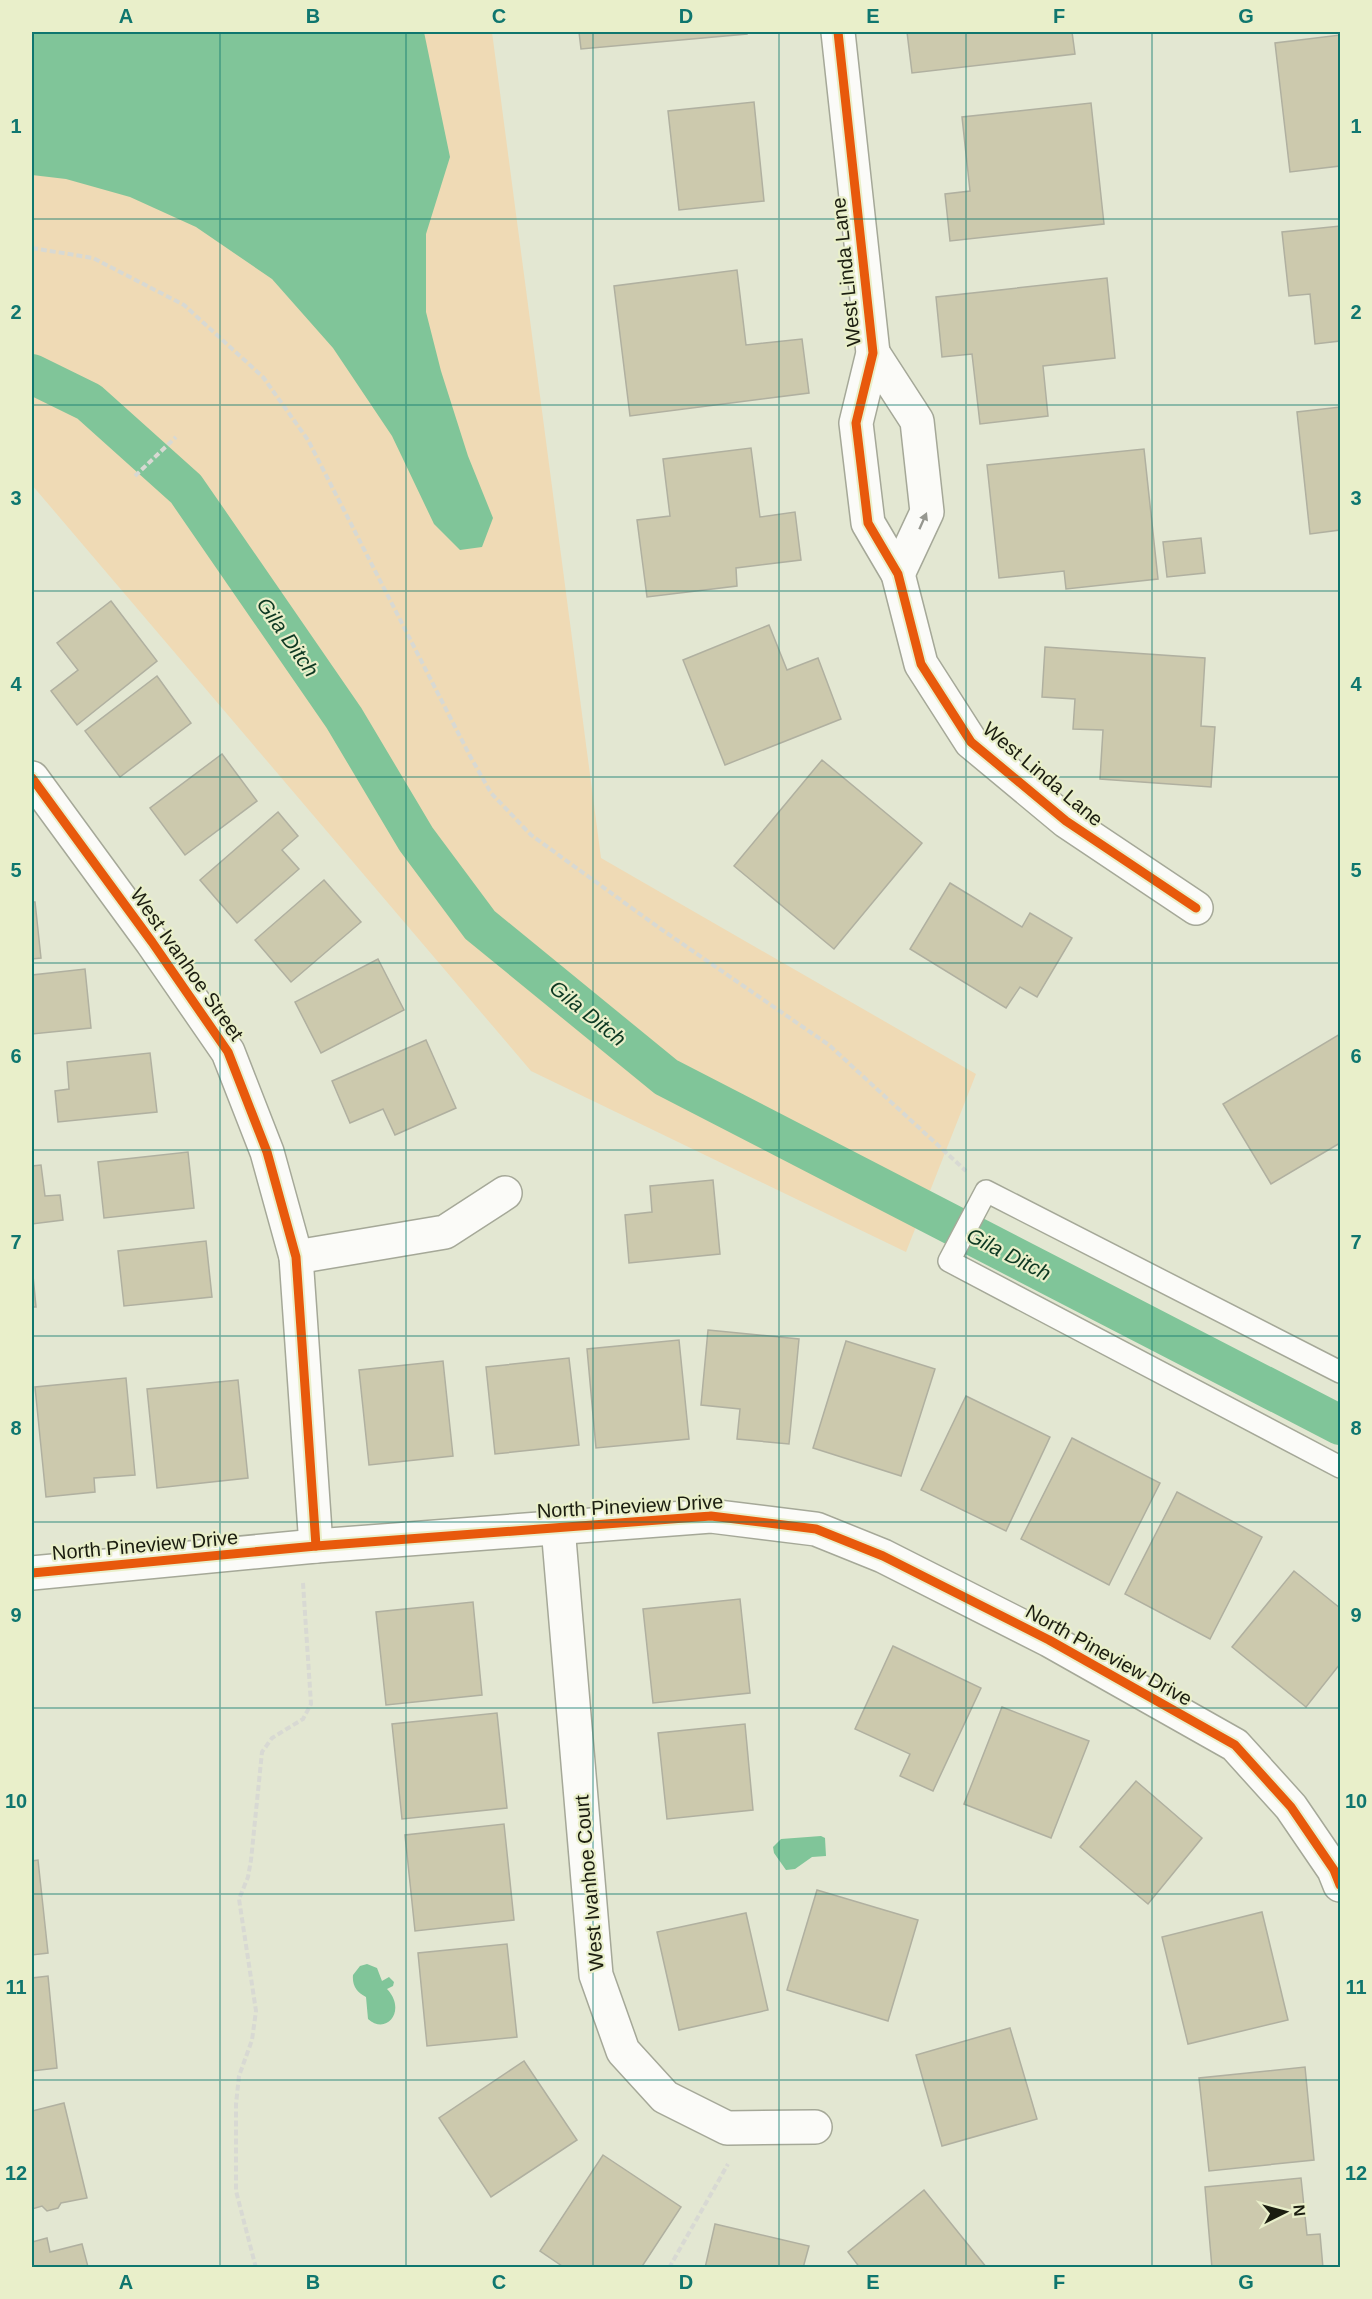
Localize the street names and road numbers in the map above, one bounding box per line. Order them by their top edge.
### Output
street label: West Linda Lane [827,196,865,348]
street label: West Linda Lane [979,717,1107,831]
street label: West Ivanhoe Street [126,884,248,1045]
street label: North Pineview Drive [536,1490,724,1522]
street label: North Pineview Drive [51,1526,239,1564]
street label: North Pineview Drive [1022,1600,1196,1710]
street label: West Ivanhoe Court [570,1794,608,1972]

